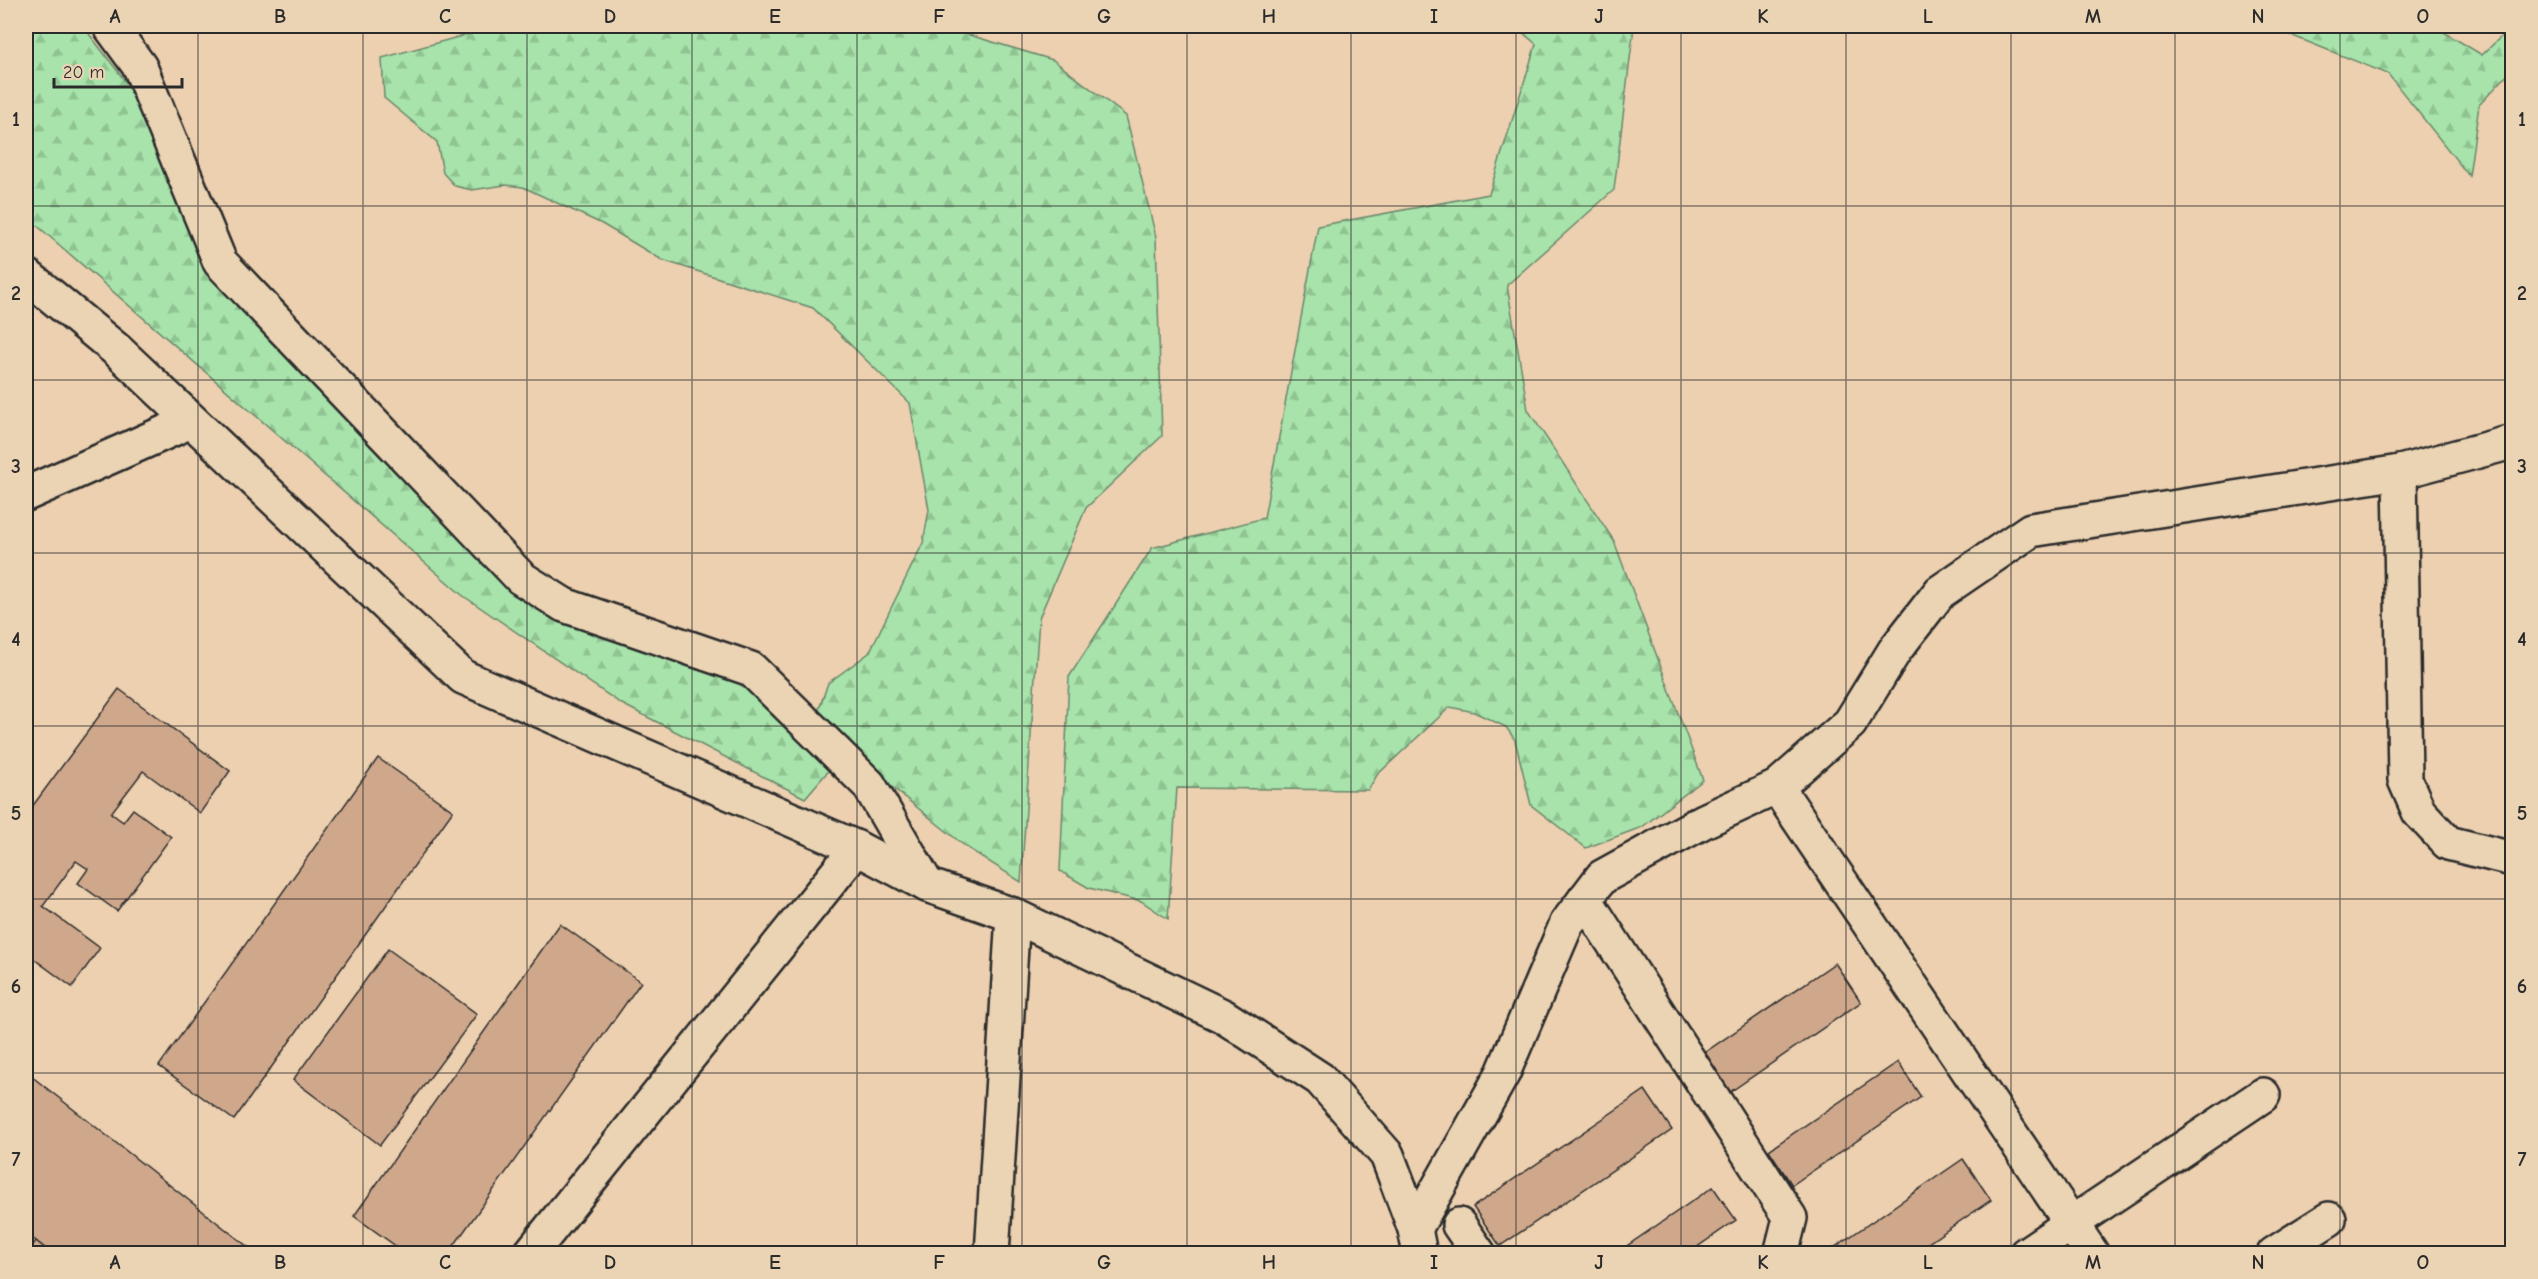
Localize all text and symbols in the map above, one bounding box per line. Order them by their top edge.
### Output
text: A [109,5,121,28]
text: B [274,5,286,28]
text: C [439,5,451,28]
text: D [604,5,616,28]
text: E [769,5,781,28]
text: F [933,5,945,28]
text: G [1097,5,1111,28]
text: H [1262,5,1276,28]
text: I [1430,5,1438,28]
text: J [1594,5,1604,28]
text: K [1757,5,1769,28]
text: L [1923,5,1933,28]
text: M [2085,5,2101,28]
text: N [2251,5,2265,28]
text: O [2417,5,2429,28]
scale bar [54,51,182,89]
text: 20 m [63,62,104,83]
text: 1 [12,108,20,131]
text: 1 [2518,108,2526,131]
text: 2 [11,282,21,305]
text: 2 [2517,282,2527,305]
text: 3 [11,455,21,478]
text: 3 [2517,455,2527,478]
text: 4 [11,628,21,651]
text: 4 [2517,628,2527,651]
text: 5 [11,802,21,825]
text: 5 [2517,802,2527,825]
text: 6 [11,975,21,998]
text: 6 [2517,975,2527,998]
text: 7 [12,1148,21,1171]
text: 7 [2518,1148,2527,1171]
text: A [109,1251,121,1274]
text: B [274,1251,286,1274]
text: C [439,1251,451,1274]
text: D [604,1251,616,1274]
text: E [769,1251,781,1274]
text: F [933,1251,945,1274]
text: G [1097,1251,1111,1274]
text: H [1262,1251,1276,1274]
text: I [1430,1251,1438,1274]
text: J [1594,1251,1604,1274]
text: K [1757,1251,1769,1274]
text: L [1923,1251,1933,1274]
text: M [2085,1251,2101,1274]
text: N [2251,1251,2265,1274]
text: O [2417,1251,2429,1274]

